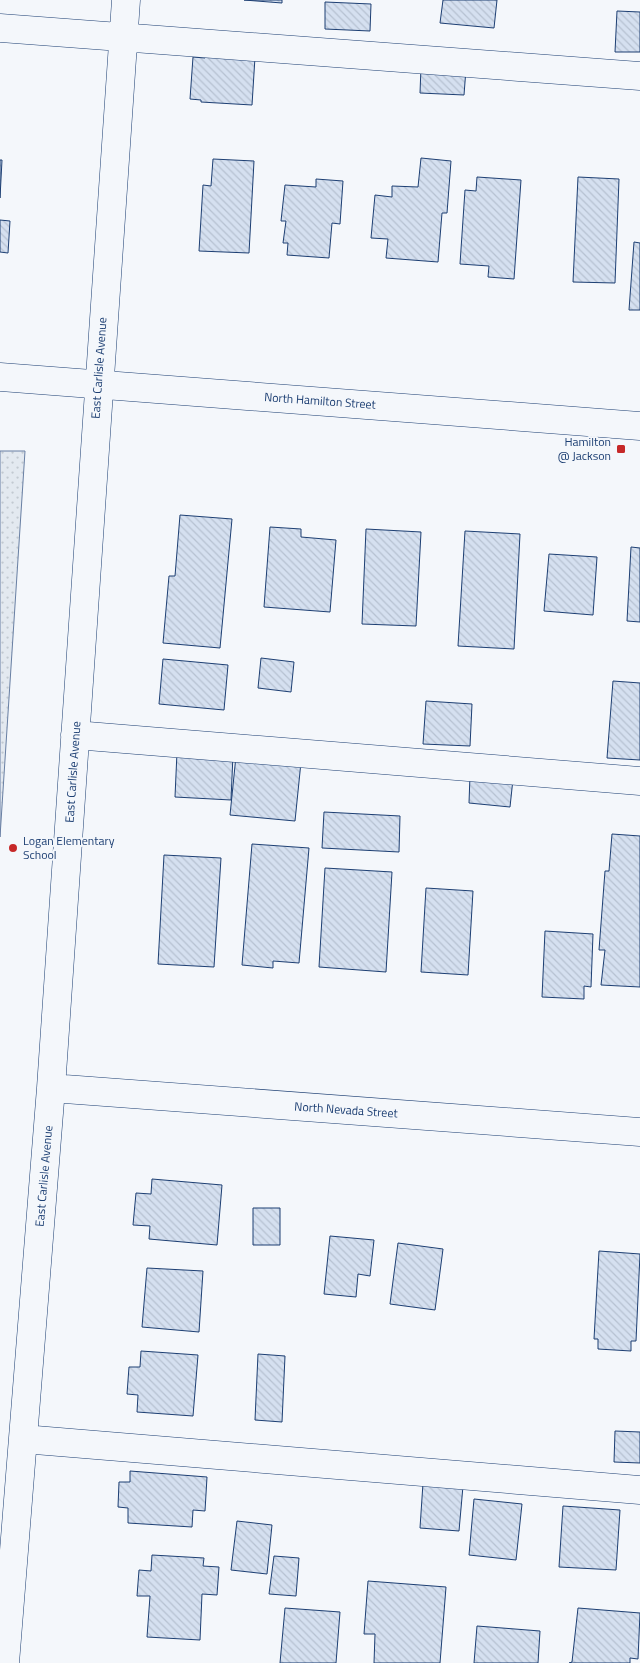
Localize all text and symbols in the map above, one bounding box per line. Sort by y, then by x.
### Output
street label: East Carlisle Avenue [85,317,112,419]
street label: North Hamilton Street [264,387,377,414]
place label: Hamilton @ Jackson [558,432,611,465]
marker: Hamilton @ Jackson [615,443,627,455]
street label: East Carlisle Avenue [59,721,86,823]
place label: Logan Elementary School [23,831,115,864]
marker: Logan Elementary School [7,842,19,854]
street label: North Nevada Street [294,1096,399,1123]
street label: East Carlisle Avenue [30,1124,57,1227]

